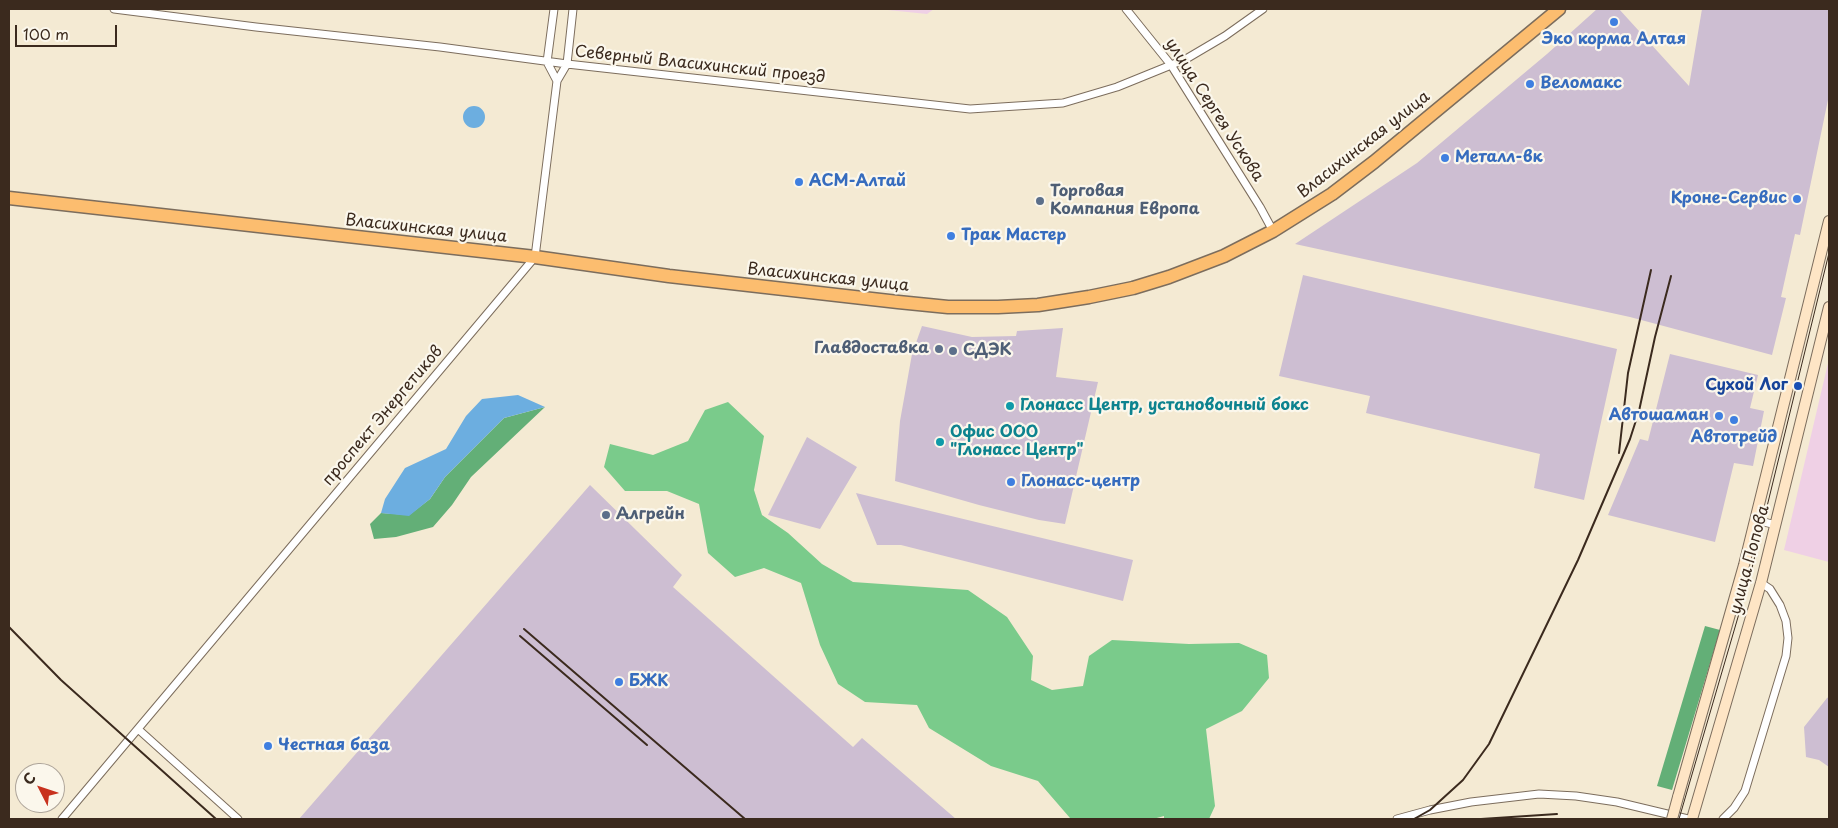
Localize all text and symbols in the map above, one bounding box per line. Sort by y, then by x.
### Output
scale bar [18,15,120,47]
marker: Эко корма Алтая [1608,16,1620,28]
text: 100 m [23,22,69,45]
place label: Эко корма Алтая [1542,30,1686,50]
street label: улица Сергея Ускова [1161,35,1267,185]
street label: Северный Власихинский проезд [574,42,826,88]
place label: Веломакс [1540,74,1622,94]
marker: Веломакс [1524,78,1536,90]
street label: Власихинская улица [1294,87,1434,203]
place label: Металл-вк [1455,148,1543,168]
marker: Металл-вк [1439,152,1451,164]
place label: АСМ-Алтай [809,172,906,192]
marker: АСМ-Алтай [793,176,805,188]
place label: Торговая Компания Европа [1050,182,1200,220]
place label: Кроне-Сервис [1671,189,1787,209]
marker: Кроне-Сервис [1791,193,1803,205]
marker: Торговая Компания Европа [1034,195,1046,207]
street label: Власихинская улица [344,211,508,247]
place label: Трак Мастер [961,226,1066,246]
marker: Трак Мастер [945,230,957,242]
street label: Власихинская улица [746,260,910,296]
place label: Главдоставка [814,339,929,359]
place label: СДЭК [963,341,1011,361]
street label: проспект Энергетиков [319,342,447,490]
marker: Главдоставка [933,343,945,355]
marker: СДЭК [947,345,959,357]
place label: Сухой Лог [1705,376,1788,396]
marker: Сухой Лог [1792,380,1804,392]
place label: Глонасс Центр, установочный бокс [1020,396,1309,416]
marker: Глонасс Центр, установочный бокс [1004,400,1016,412]
place label: Автошаман [1609,406,1709,426]
marker: Автошаман [1713,410,1725,422]
marker: Автотрейд [1728,414,1740,426]
place label: Офис ООО "Глонасс Центр" [950,423,1083,461]
place label: Автотрейд [1691,428,1777,448]
marker: Офис ООО "Глонасс Центр" [934,436,946,448]
place label: Глонасс-центр [1021,472,1140,492]
marker: Глонасс-центр [1005,476,1017,488]
street label: улица Попова [1726,503,1774,617]
place label: Алгрейн [616,505,685,525]
marker: Алгрейн [600,509,612,521]
place label: БЖК [629,672,668,692]
marker: БЖК [613,676,625,688]
place label: Честная база [278,736,390,756]
marker: Честная база [262,740,274,752]
north arrow [15,763,65,813]
text: С [18,768,40,789]

